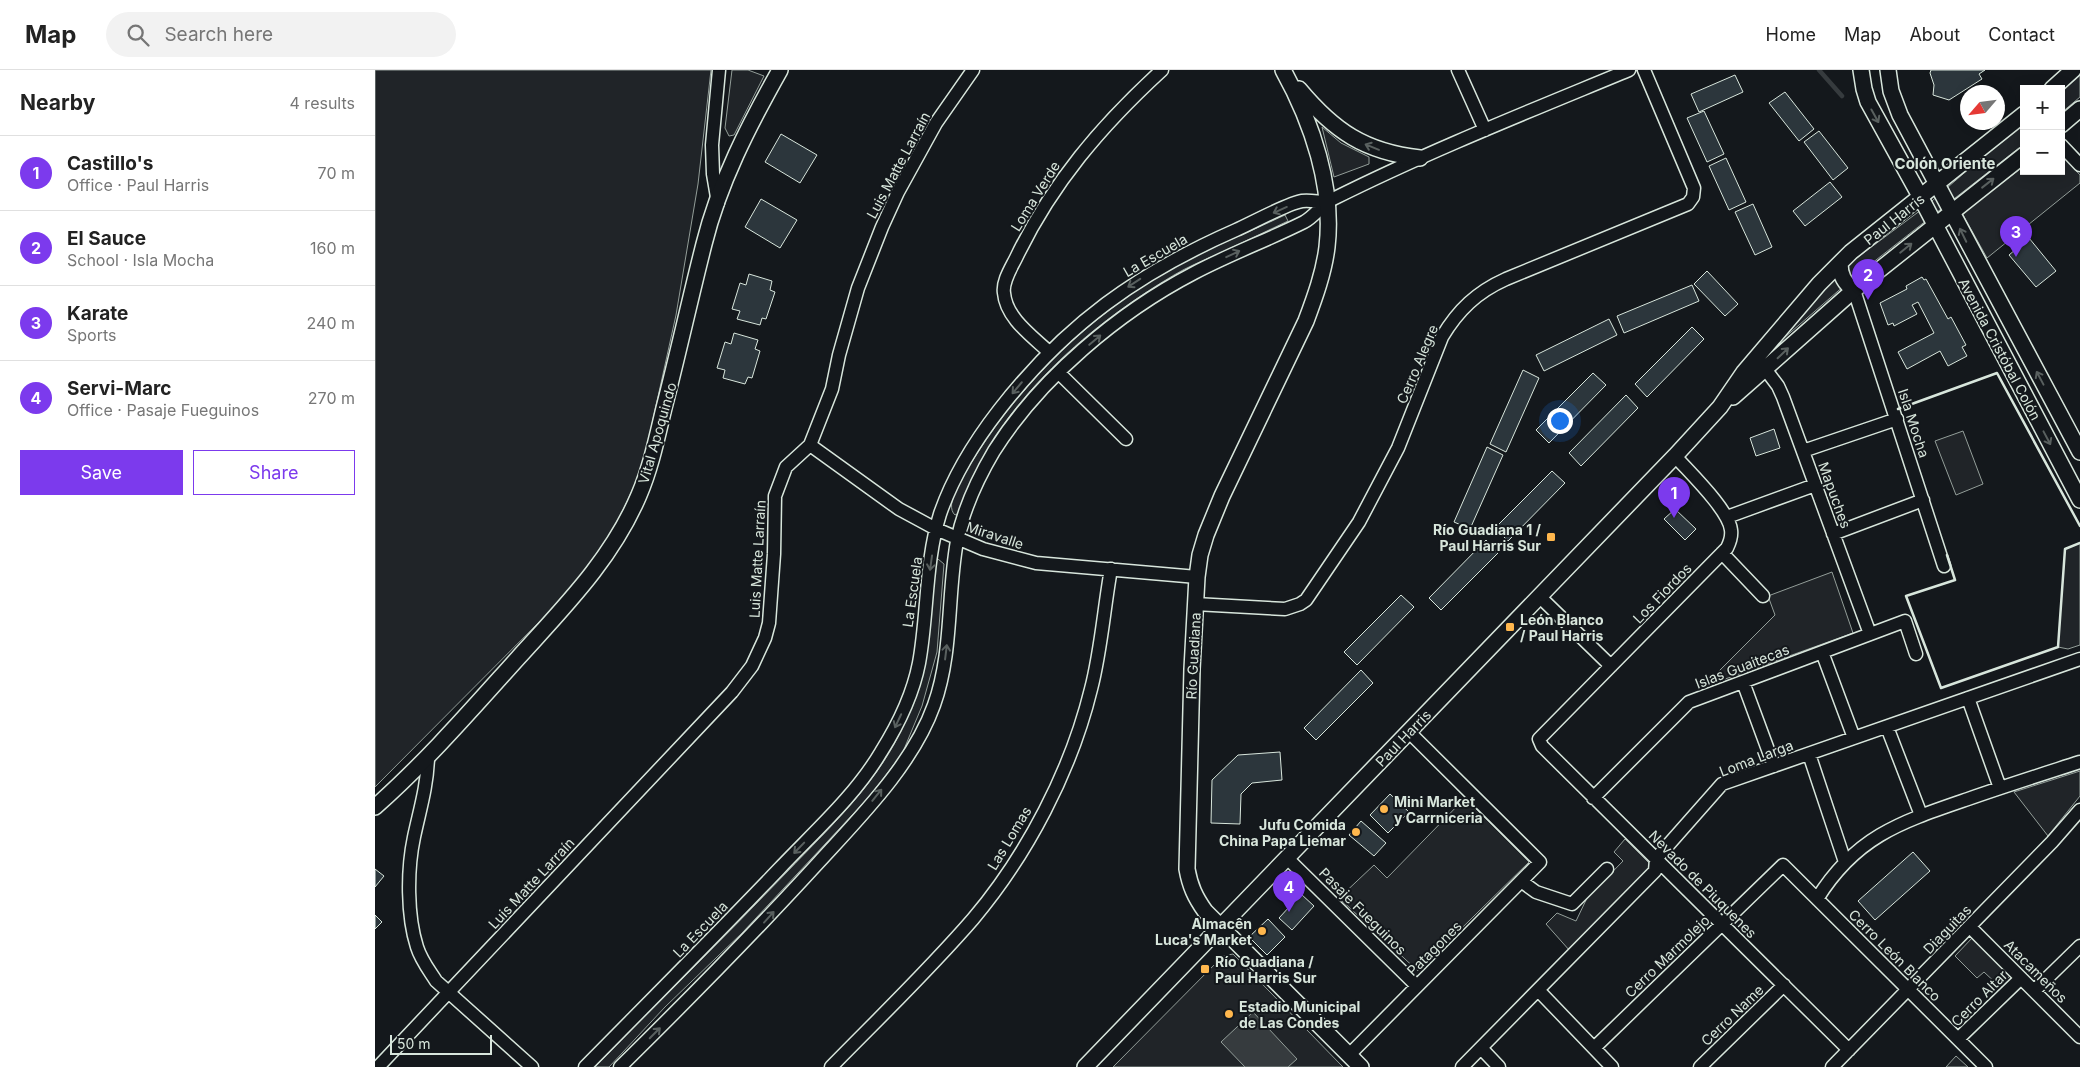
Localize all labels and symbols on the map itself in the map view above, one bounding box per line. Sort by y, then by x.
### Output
north arrow [1960,85,2005,130]
one-way arrow [1871,108,1881,123]
street label: Luis Matte Larraín [863,109,933,221]
one-way arrow [1365,142,1380,152]
district label: Colón Oriente [1895,154,1995,173]
street label: Loma Verde [1007,158,1063,234]
one-way arrow [1981,178,1994,189]
street label: Paul Harris [1860,190,1928,248]
one-way arrow [1273,206,1288,216]
pin: 3 [2000,216,2032,257]
one-way arrow [1958,228,1967,243]
street label: La Escuela [1120,230,1190,280]
one-way arrow [1899,242,1912,253]
one-way arrow [1225,249,1240,259]
pin: 2 [1852,259,1884,300]
street label: Avenida Cristóbal Colón [1955,275,2045,423]
one-way arrow [1128,278,1142,288]
street label: Cerro Alegre [1393,322,1441,406]
one-way arrow [1089,334,1102,346]
one-way arrow [1777,347,1789,359]
one-way arrow [2035,371,2044,386]
street label: Vital Apoquindo [634,380,680,486]
one-way arrow [1011,382,1022,395]
street label: Isla Mocha [1895,386,1933,460]
your location [1547,408,1573,434]
one-way arrow [2043,430,2052,445]
street label: Mapuches [1815,460,1855,530]
pin: 1 [1658,477,1690,518]
street label: Luis Matte Larraín [745,500,769,618]
street label: Miravalle [964,518,1026,552]
place label: Río Guadiana 1 / Paul Harris Sur [1433,521,1542,554]
marker: Río Guadiana 1 / Paul Harris Sur [1545,531,1557,543]
one-way arrow [926,555,936,571]
street label: La Escuela [899,556,925,628]
street label: Los Fiordos [1629,559,1695,627]
place label: León Blanco / Paul Harris [1520,611,1604,644]
street label: Río Guadiana [1182,612,1204,700]
marker: León Blanco / Paul Harris [1504,621,1516,633]
street label: Islas Guaitecas [1692,640,1792,692]
one-way arrow [941,644,951,660]
street label: Paul Harris [1372,706,1434,770]
one-way arrow [893,713,902,728]
street label: Loma Larga [1717,736,1795,780]
one-way arrow [871,789,882,802]
place label: Mini Market y Carrniceria [1394,793,1483,826]
street label: Las Lomas [983,803,1035,873]
marker: Mini Market y Carrniceria [1378,803,1390,815]
place label: Jufu Comida China Papa Liemar [1219,816,1346,849]
marker: Jufu Comida China Papa Liemar [1350,826,1362,838]
street label: Nevado de Piuquenes [1646,827,1760,941]
street label: Luis Matte Larraín [484,834,578,932]
one-way arrow [793,842,805,855]
street label: Pasaje Fueguinos [1316,864,1410,958]
pin: 4 [1273,871,1305,912]
street label: La Escuela [669,897,731,961]
street label: Diaguitas [1920,901,1974,957]
street label: Cerro León Blanco [1845,905,1945,1005]
one-way arrow [763,910,775,923]
street label: Cerro Marmolejo [1621,911,1713,1001]
place label: Almacên Luca's Market [1155,915,1252,948]
street label: Patagones [1403,917,1465,979]
marker: Almacên Luca's Market [1256,925,1268,937]
street label: Atacameños [2001,936,2071,1006]
place label: Río Guadiana / Paul Harris Sur [1215,953,1317,986]
marker: Río Guadiana / Paul Harris Sur [1199,963,1211,975]
street label: Cerro Altar [1947,966,2011,1030]
street label: Cerro Name [1697,981,1767,1049]
place label: Estadio Municipal de Las Condes [1239,998,1360,1031]
marker: Estadio Municipal de Las Condes [1223,1008,1235,1020]
one-way arrow [649,1026,661,1039]
scale bar [390,1032,493,1055]

